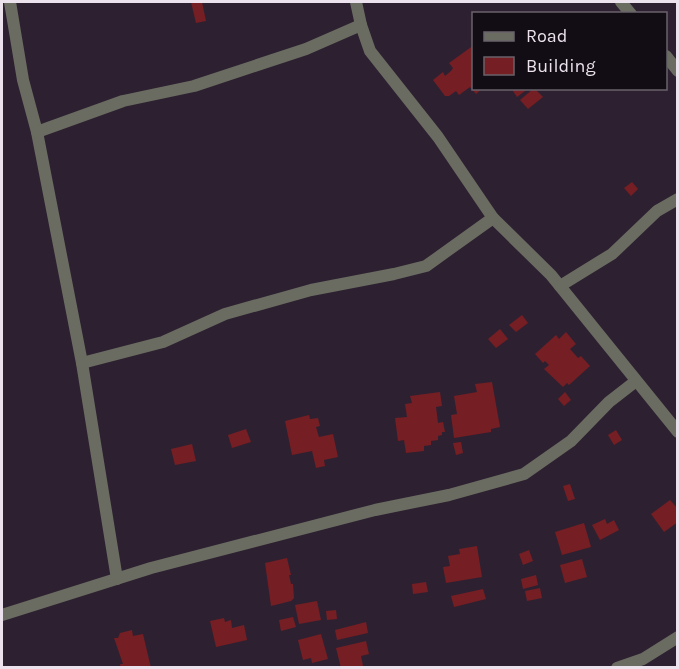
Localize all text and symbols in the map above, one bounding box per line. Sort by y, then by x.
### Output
legend [472,12,667,90]
text: Road [526,25,567,47]
text: Building [526,55,596,77]

